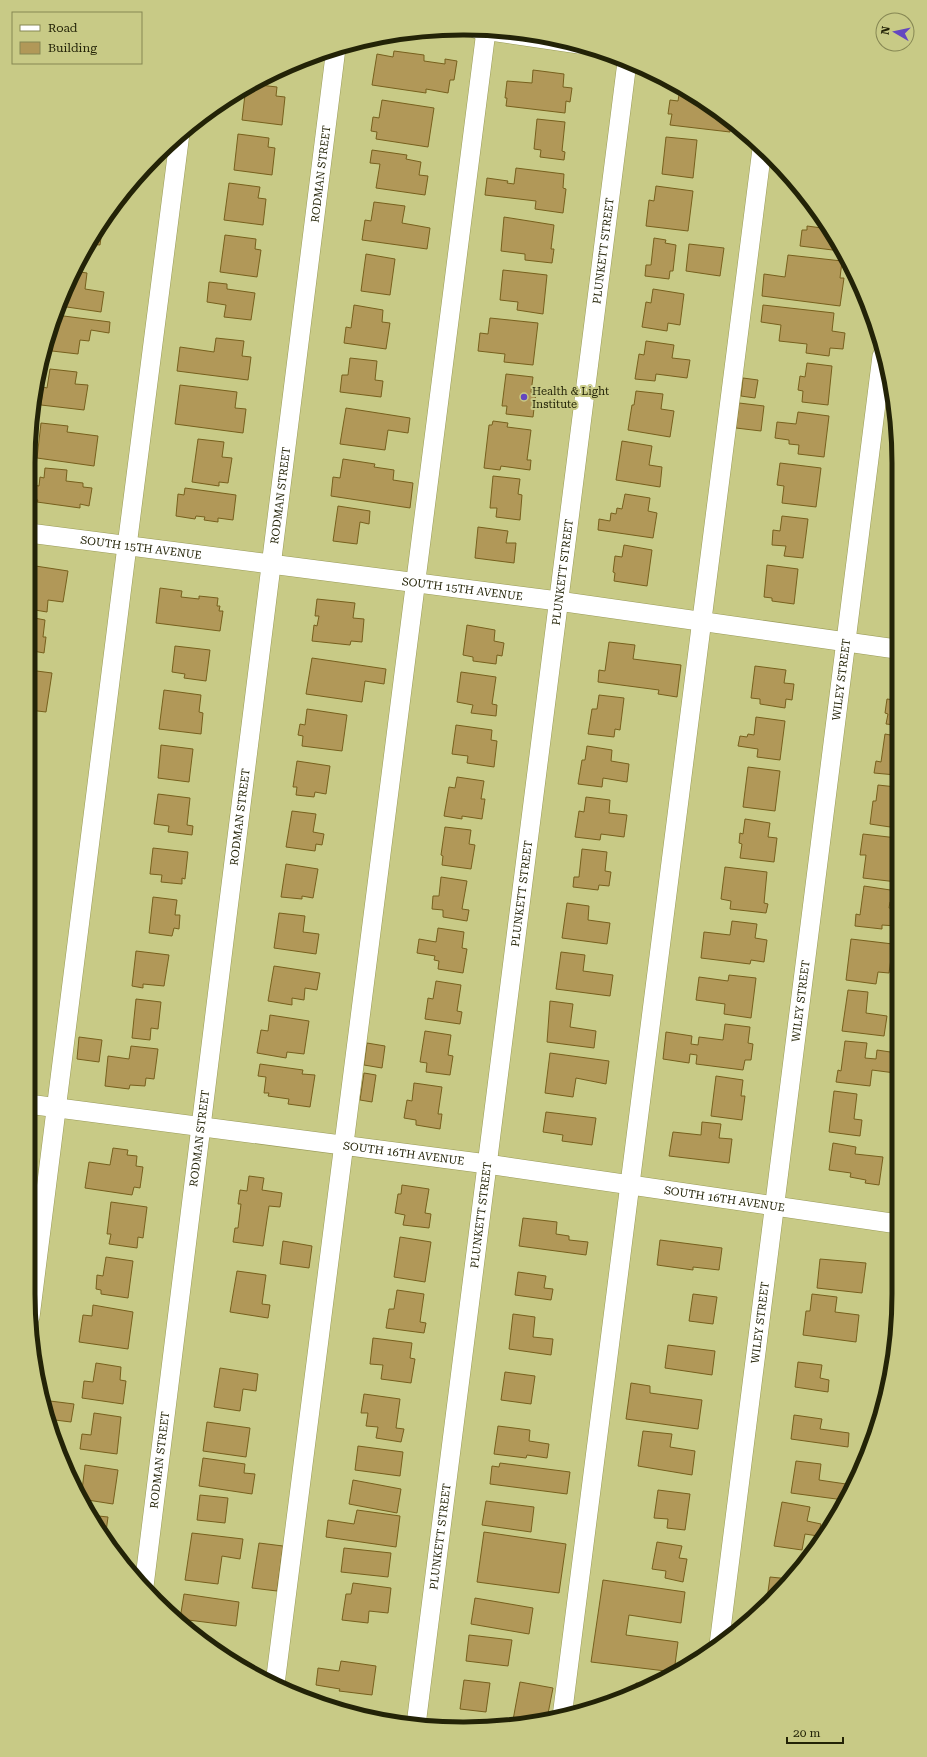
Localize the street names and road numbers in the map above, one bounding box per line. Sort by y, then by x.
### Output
street label: RODMAN STREET [308,125,333,223]
street label: PLUNKETT STREET [590,197,617,305]
street label: RODMAN STREET [268,446,293,545]
street label: PLUNKETT STREET [550,518,576,626]
street label: SOUTH 15TH AVENUE [80,534,202,562]
street label: SOUTH 15TH AVENUE [401,575,524,603]
street label: WILEY STREET [830,638,853,721]
street label: RODMAN STREET [228,768,253,866]
street label: PLUNKETT STREET [509,840,535,948]
street label: WILEY STREET [789,959,813,1043]
street label: RODMAN STREET [187,1089,212,1188]
street label: SOUTH 16TH AVENUE [342,1139,465,1168]
street label: PLUNKETT STREET [468,1161,494,1269]
street label: SOUTH 16TH AVENUE [663,1184,786,1214]
street label: WILEY STREET [749,1281,772,1364]
street label: RODMAN STREET [147,1411,172,1509]
street label: PLUNKETT STREET [427,1483,454,1590]

